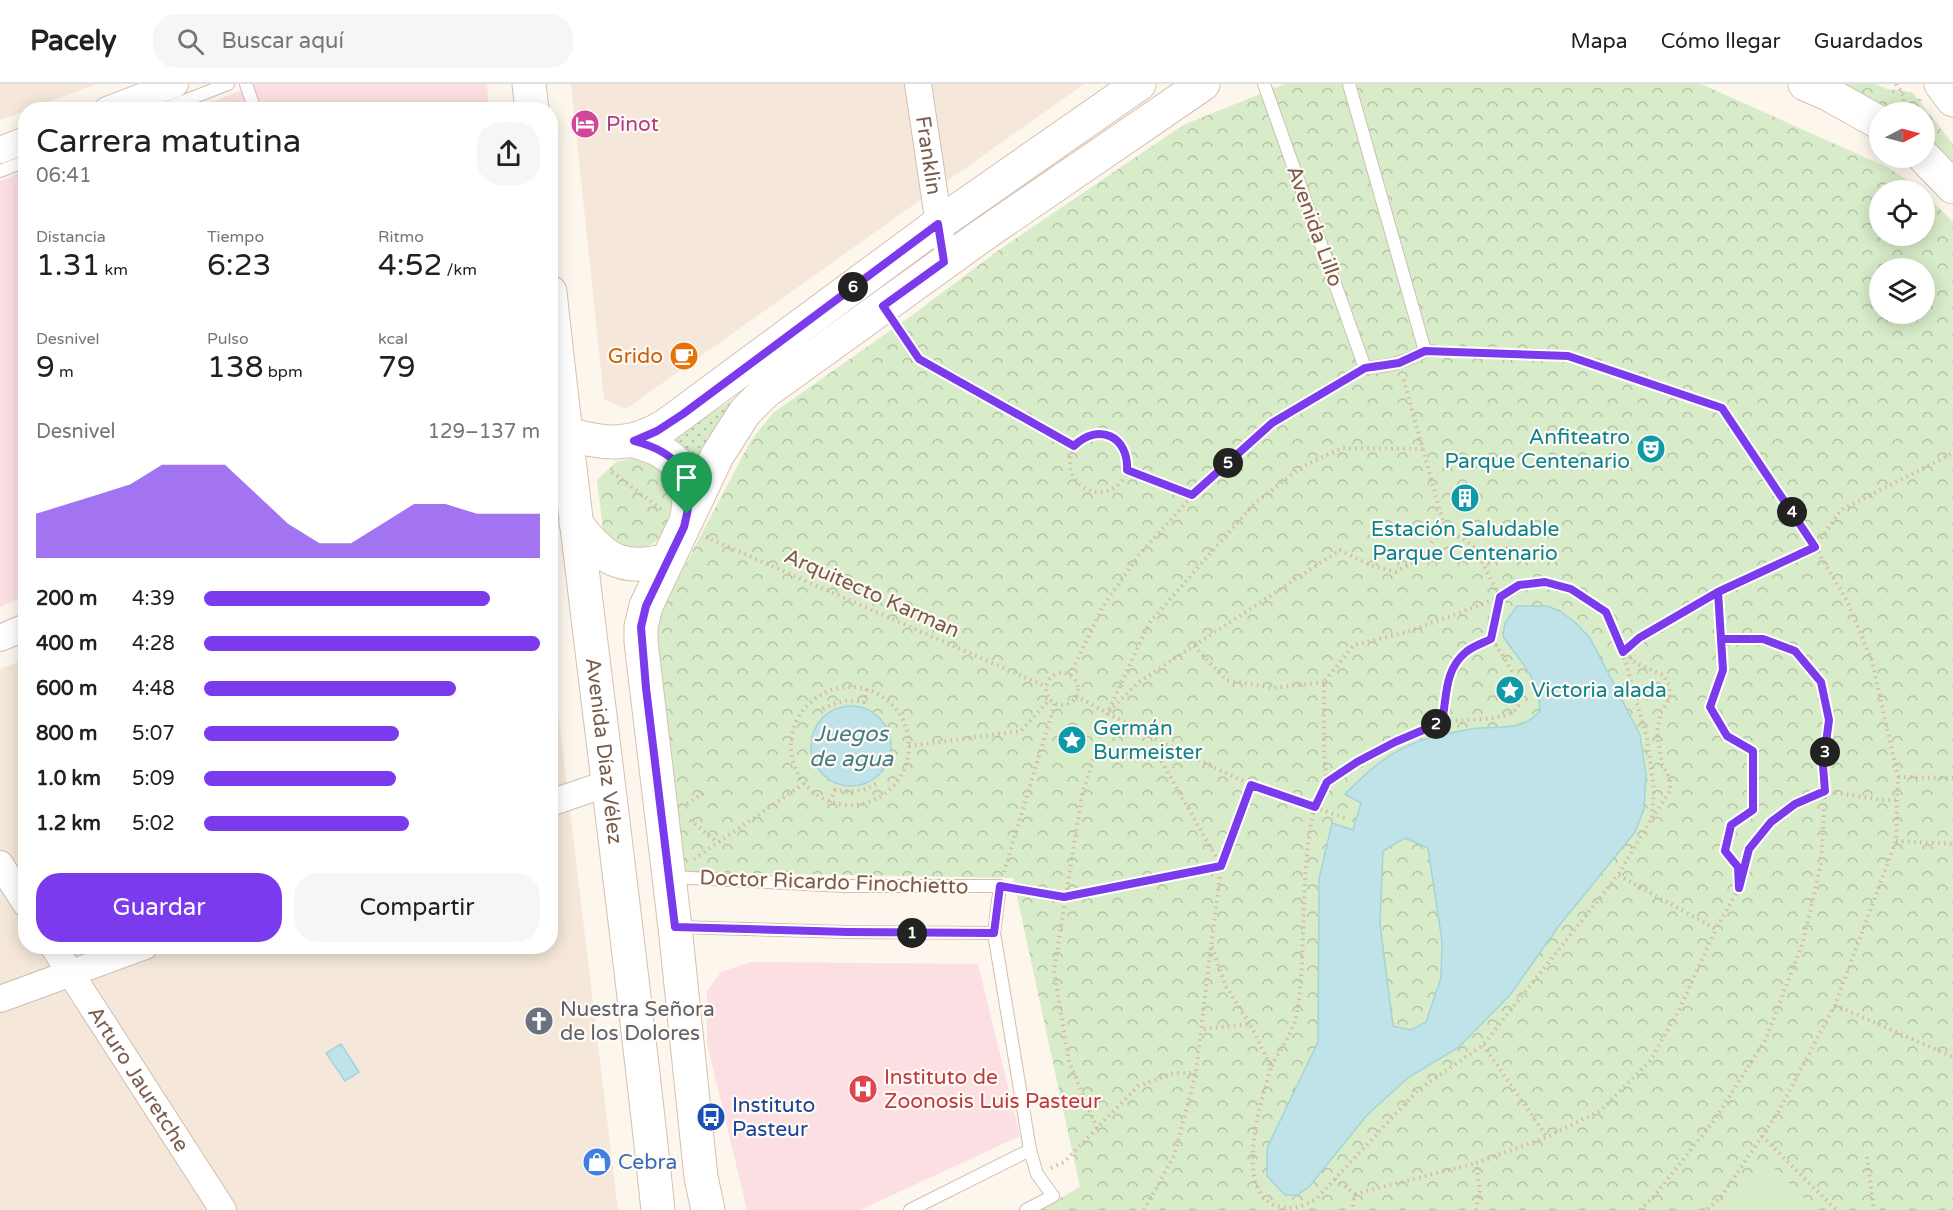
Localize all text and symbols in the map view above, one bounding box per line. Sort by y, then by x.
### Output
search box [153,14,573,68]
text: Pacely [30,24,117,58]
icon: search [174,25,207,58]
text: Buscar aquí [222,28,344,54]
text: Mapa [1570,29,1628,54]
text: Cómo llegar [1661,29,1781,54]
text: Guardados [1814,29,1923,54]
north arrow [1869,102,1935,168]
map controls [1869,102,1935,324]
hotel icon: Pinot [569,108,601,140]
place label: Pinot [606,112,659,137]
street label: Franklin [910,114,946,196]
text: Carrera matutina [36,122,301,161]
button: share [477,122,540,185]
street label: Avenida Lillo [1281,162,1348,290]
text: 06:41 [36,164,91,188]
button: locate [1869,180,1935,246]
text: Distancia [36,227,106,247]
text: Tiempo [207,227,264,247]
text: Ritmo [378,227,424,247]
text: 1.31 [36,247,100,284]
text: 6:23 [207,247,271,284]
text: 4:52 [378,247,442,284]
button: layers [1869,258,1935,324]
text: km [100,260,128,280]
text: /km [442,260,477,280]
pin: 6 [838,272,868,302]
text: 6 [848,277,858,297]
text: Desnivel [36,329,100,349]
text: Pulso [207,329,249,349]
text: kcal [378,329,408,349]
cafe icon: Grido [668,340,700,372]
place label: Grido [608,344,663,369]
text: 9 [36,349,55,386]
text: 138 [207,349,264,386]
text: 79 [378,349,416,386]
text: m [55,362,74,382]
text: bpm [264,362,303,382]
text: Desnivel [36,420,115,444]
text: 129–137 m [427,420,540,444]
place label: Anfiteatro Parque Centenario [1444,425,1630,474]
theatre icon: Anfiteatro Parque Centenario [1635,433,1667,465]
pin: 5 [1213,448,1243,478]
pin [661,452,712,514]
text: 5 [1223,453,1233,473]
icon: arrive [670,461,703,494]
building icon: Estación Saludable Parque Centenario [1449,482,1481,514]
pin: 4 [1777,497,1807,527]
text: 4 [1787,502,1797,522]
place label: Estación Saludable Parque Centenario [1371,517,1559,566]
street label: Arquitecto Karman [780,544,963,643]
text: 200 m [36,587,97,611]
text: 4:39 [132,587,175,611]
text: 400 m [36,632,97,656]
text: 4:28 [132,632,175,656]
street label: Avenida Díaz Vélez [580,656,628,846]
place icon: Victoria alada [1494,674,1526,706]
text: 600 m [36,677,97,701]
text: 4:48 [132,677,175,701]
place label: Victoria alada [1531,678,1667,703]
pin: 2 [1421,709,1451,739]
text: 2 [1431,714,1441,734]
place label: Germán Burmeister [1093,716,1202,765]
water label: Juegos de agua [809,721,894,772]
text: 800 m [36,722,97,746]
text: 5:07 [132,722,175,746]
place icon: Germán Burmeister [1056,724,1088,756]
pin: 3 [1810,737,1840,767]
text: 3 [1820,742,1830,762]
text: 1.0 km [36,767,101,791]
text: 5:09 [132,767,175,791]
text: 1.2 km [36,812,101,836]
text: 5:02 [132,812,175,836]
street label: Doctor Ricardo Finochietto [699,865,969,900]
button: Guardar [36,873,282,942]
button: Compartir [294,873,540,942]
pin: 1 [897,918,927,948]
text: 1 [907,923,917,943]
place label: Nuestra Señora de los Dolores [560,997,715,1046]
street label: Arturo Jauretche [82,1002,194,1157]
church icon: Nuestra Señora de los Dolores [523,1005,555,1037]
place label: Instituto de Zoonosis Luis Pasteur [884,1065,1101,1114]
hospital icon: Instituto de Zoonosis Luis Pasteur [847,1073,879,1105]
place label: Instituto Pasteur [732,1093,815,1142]
bus stop icon: Instituto Pasteur [695,1101,727,1133]
shop icon: Cebra [581,1146,613,1178]
place label: Cebra [618,1150,677,1175]

